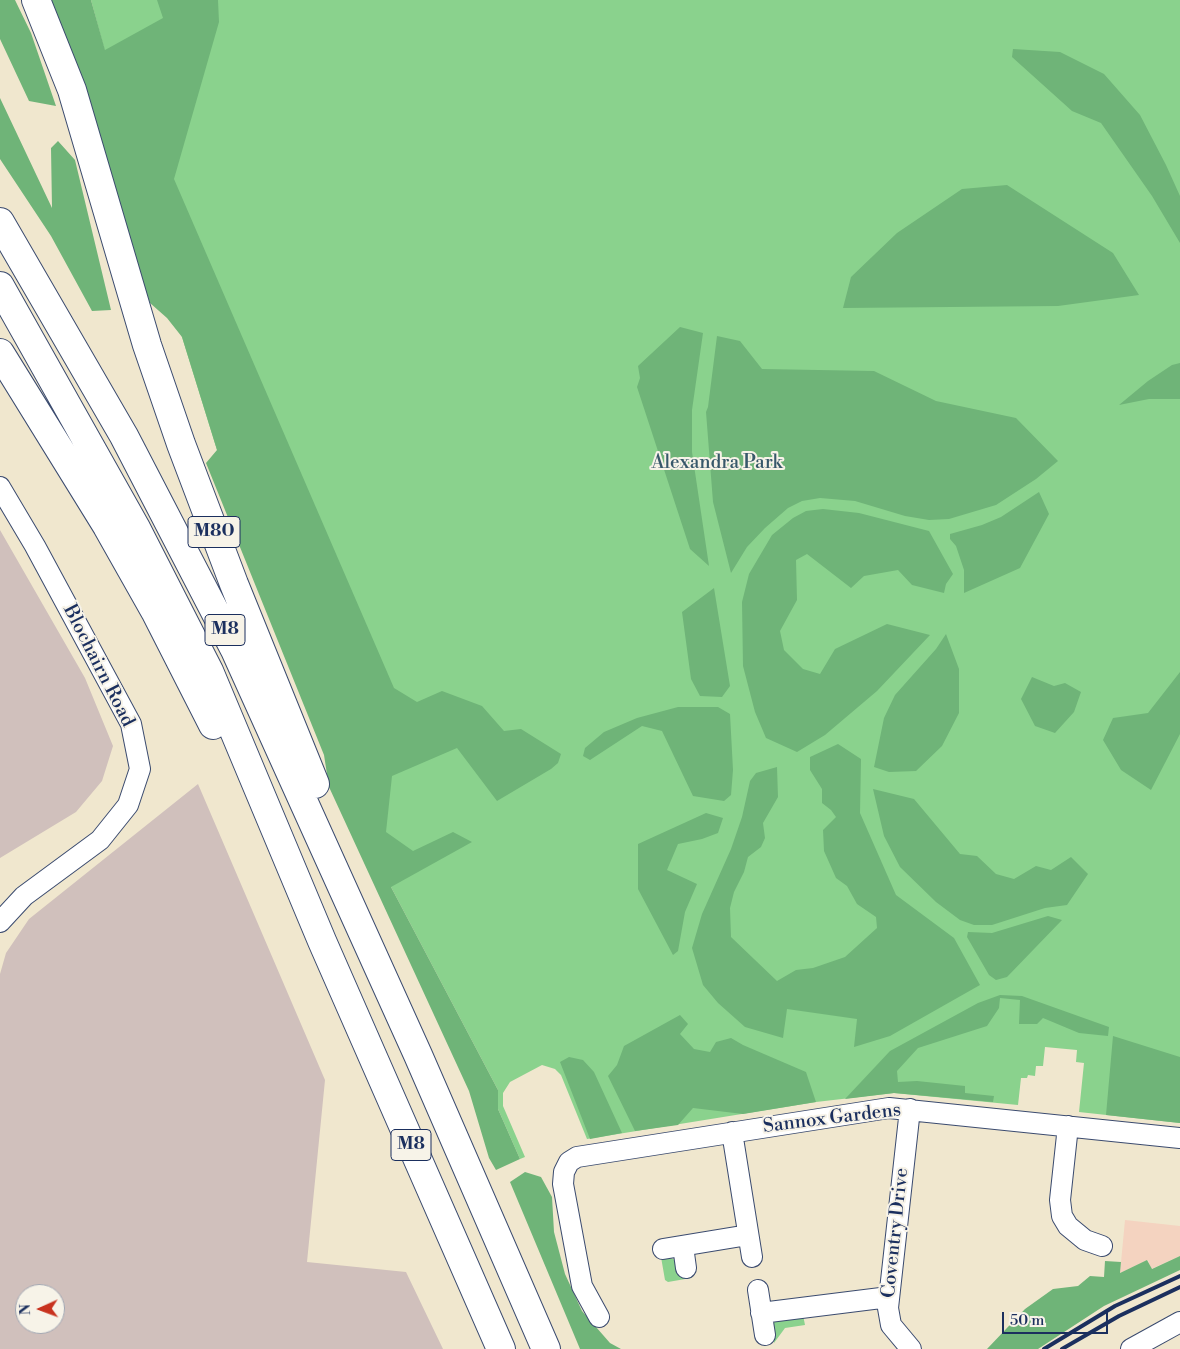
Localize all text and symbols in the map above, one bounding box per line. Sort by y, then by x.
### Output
park label: Alexandra Park [651,452,783,474]
road number: M80 [188,516,240,548]
street label: Blochairn Road [57,601,139,731]
road number: M8 [205,614,245,646]
street label: Sannox Gardens [762,1099,902,1139]
road number: M8 [391,1130,431,1160]
street label: Coventry Drive [878,1167,914,1299]
north arrow [15,1284,65,1334]
scale bar [1005,1302,1111,1334]
text: N [17,1304,35,1315]
text: 50 m [1010,1311,1044,1330]

